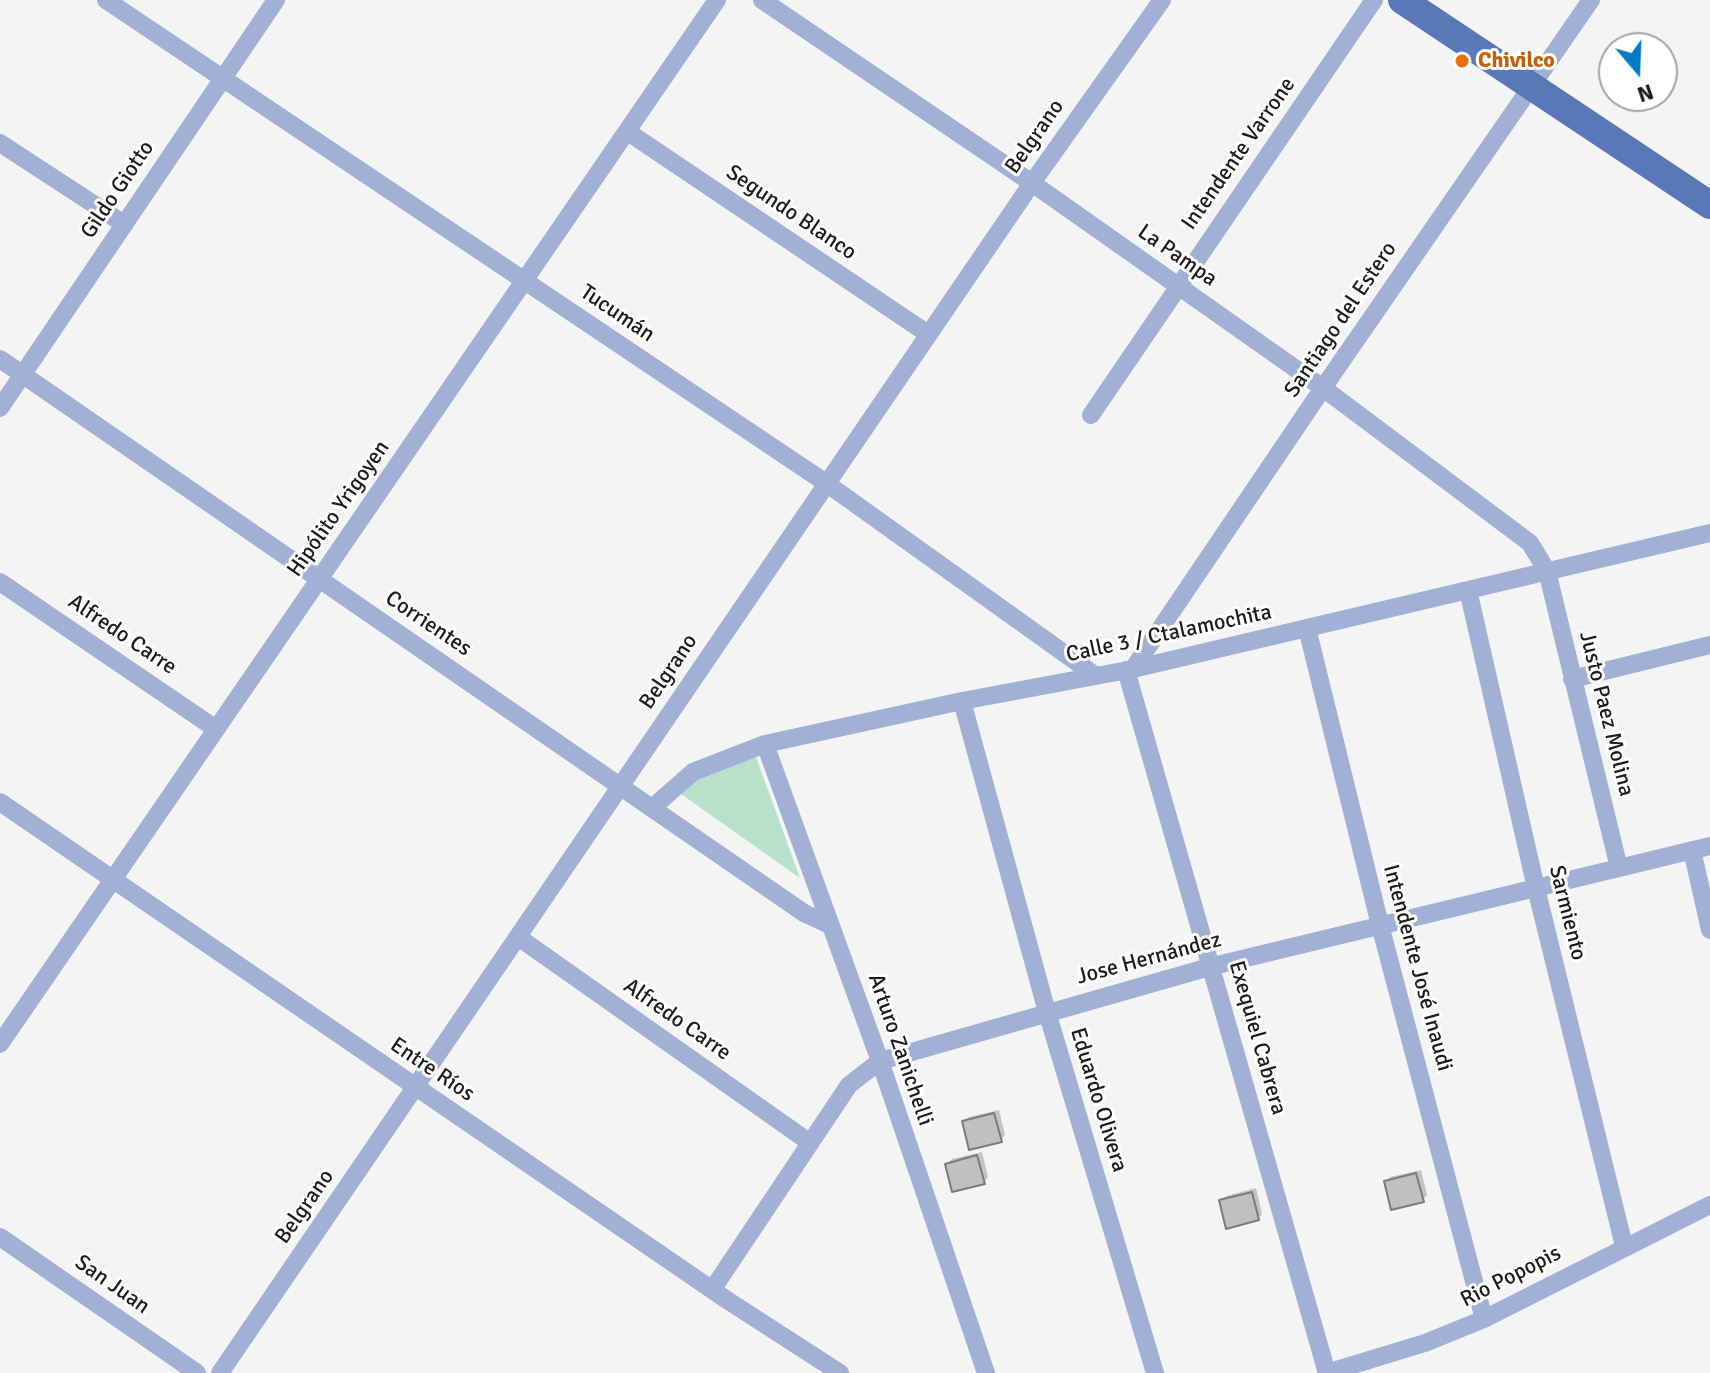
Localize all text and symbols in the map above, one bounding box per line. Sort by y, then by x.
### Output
north arrow [1598,32,1678,112]
place label: Chivilco [1478,48,1555,74]
marker: Chivilco [1453,52,1471,70]
street label: Intendente Varrone [1177,73,1301,235]
text: N [1634,78,1657,109]
street label: Belgrano [1000,95,1070,179]
street label: Gildo Giotto [76,136,160,244]
street label: Segundo Blanco [721,160,861,266]
street label: La Pampa [1132,219,1222,293]
street label: Santiago del Estero [1279,237,1403,403]
street label: Tucumán [575,280,659,348]
street label: Hipólito Yrigoyen [282,436,396,582]
street label: Corrientes [380,586,476,662]
street label: Alfredo Carre [63,589,181,681]
street label: Calle 3 / Ctalamochita [1064,599,1274,669]
street label: Belgrano [634,629,704,715]
street label: Justo Paez Molina [1573,629,1639,799]
street label: Intendente José Inaudi [1377,862,1457,1074]
street label: Sarmiento [1542,863,1592,963]
street label: Jose Hernández [1074,927,1224,991]
street label: Exequiel Cabrera [1222,958,1292,1118]
street label: Arturo Zanichelli [862,971,938,1129]
street label: Alfredo Carre [618,973,736,1067]
street label: Eduardo Olivera [1064,1025,1132,1175]
street label: Entre Ríos [385,1032,479,1108]
street label: Belgrano [270,1165,340,1249]
street label: Rio Popopis [1456,1240,1566,1314]
street label: San Juan [70,1250,154,1320]

